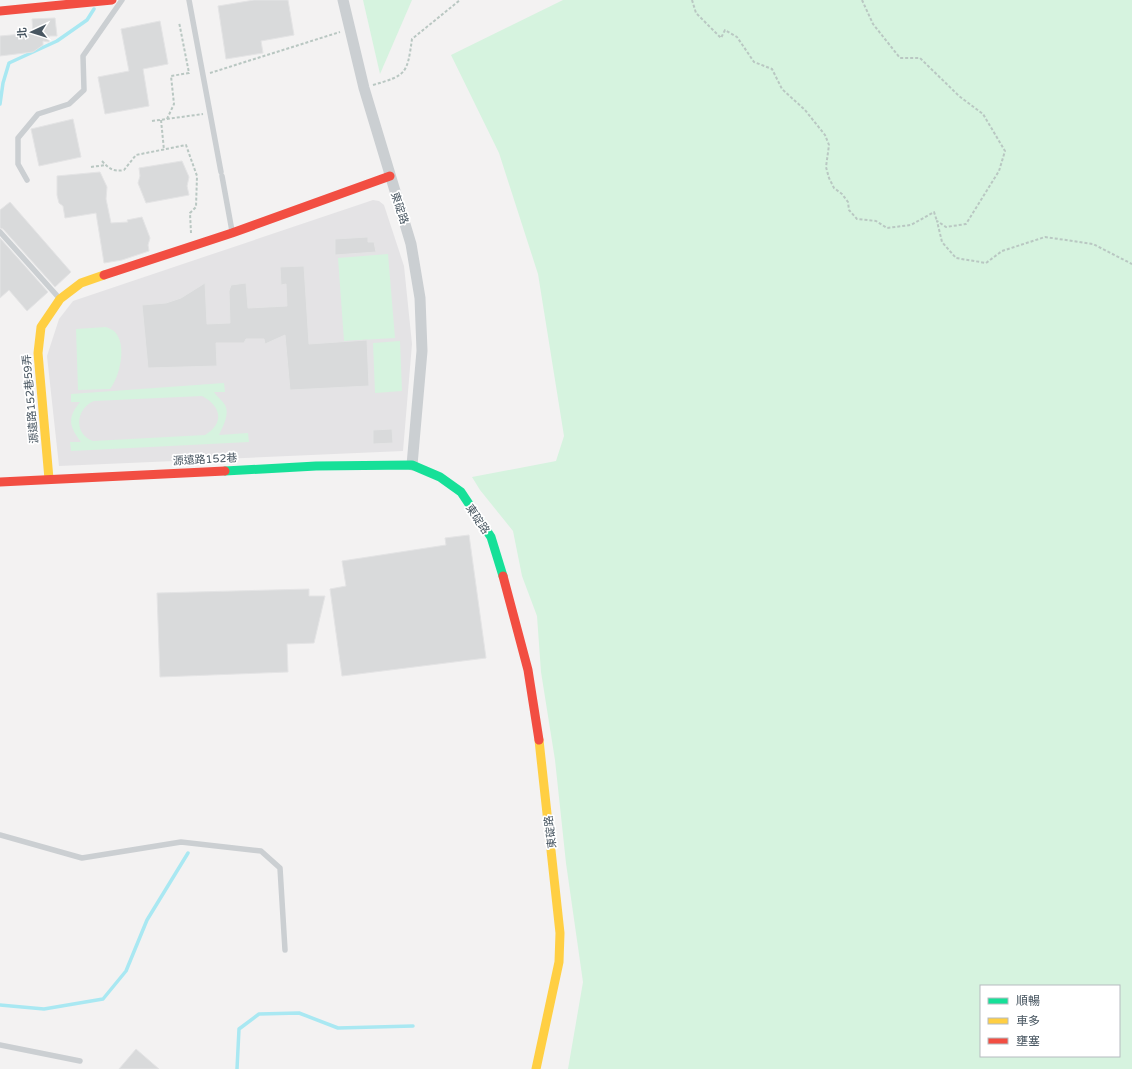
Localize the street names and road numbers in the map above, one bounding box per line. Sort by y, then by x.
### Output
street label: 東碇路 [388,190,411,226]
street label: 源遠路152巷59弄 [20,354,41,444]
street label: 源遠路152巷 [172,451,238,468]
street label: 東碇路 [463,502,492,537]
street label: 東碇路 [542,815,559,849]

